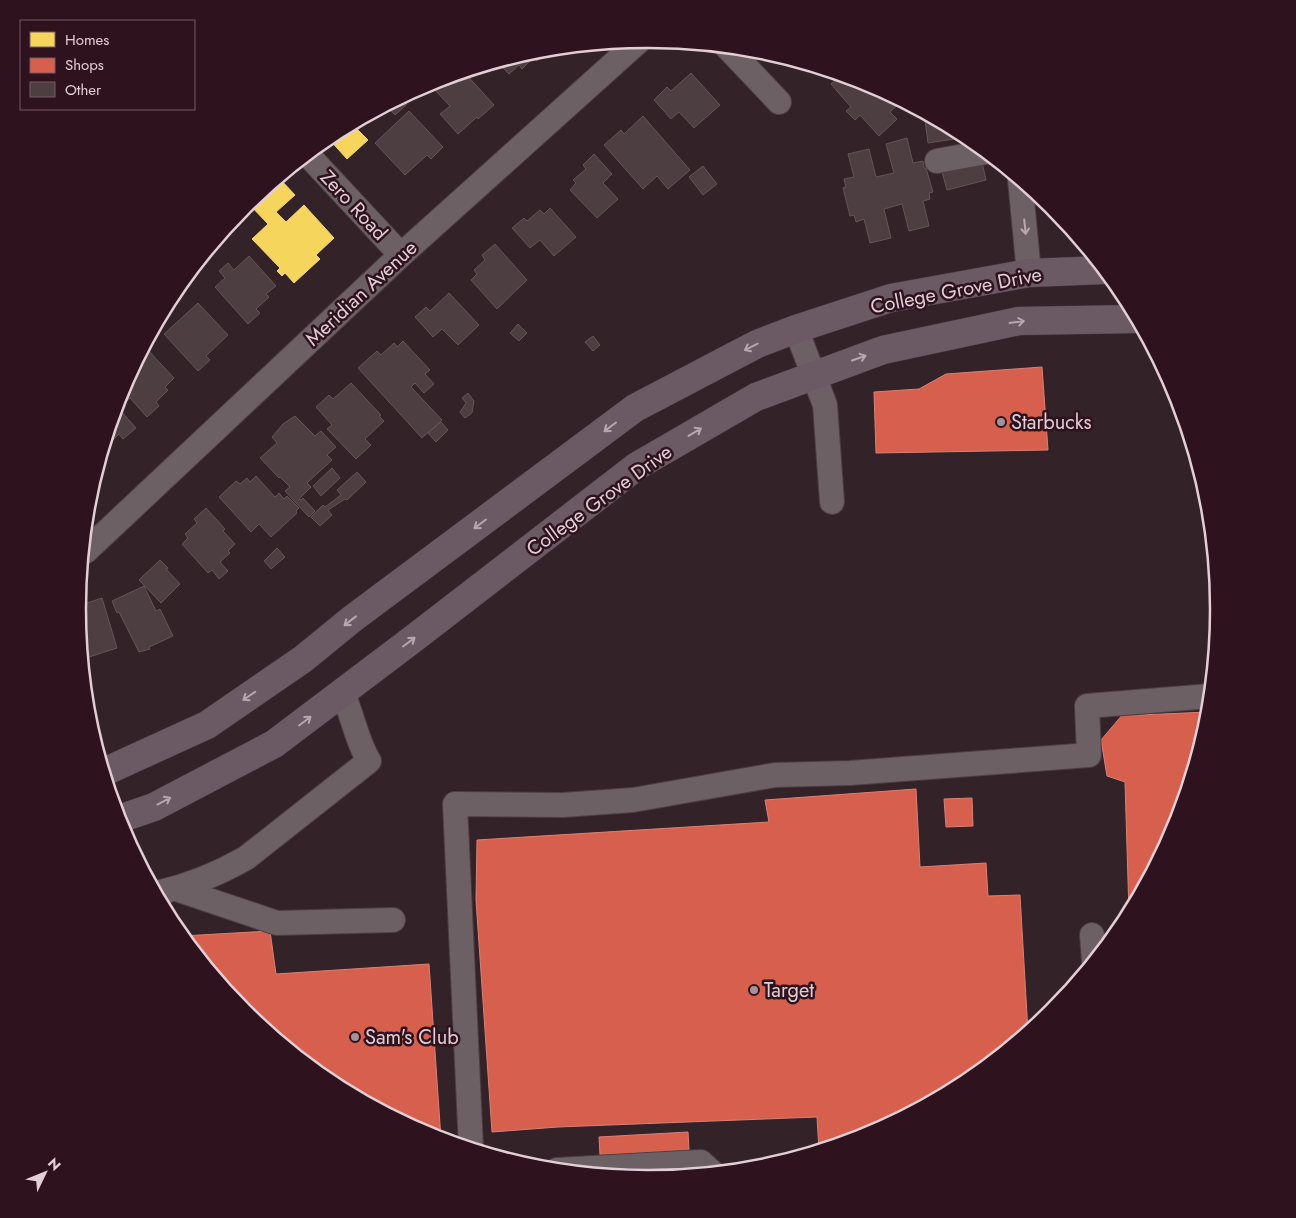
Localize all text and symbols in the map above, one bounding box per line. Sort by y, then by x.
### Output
legend [20,20,195,110]
text: Homes [65,29,109,51]
text: Shops [65,54,104,76]
text: Other [65,79,102,101]
street label: Zero Road [313,164,394,247]
one-way arrow [1020,218,1029,234]
street label: Meridian Avenue [299,234,424,353]
street label: College Grove Drive [868,260,1044,321]
one-way arrow [1008,317,1024,327]
one-way arrow [744,343,759,353]
one-way arrow [850,353,866,362]
place label: Starbucks [1011,408,1092,437]
marker: Starbucks [995,416,1007,428]
one-way arrow [604,421,617,432]
one-way arrow [688,427,702,437]
street label: College Grove Drive [520,438,678,563]
one-way arrow [473,519,487,529]
one-way arrow [343,616,356,627]
one-way arrow [402,637,416,647]
one-way arrow [242,691,256,701]
one-way arrow [298,715,311,726]
one-way arrow [156,796,171,805]
place label: Target [764,976,814,1005]
marker: Target [748,984,760,996]
place label: Sam's Club [365,1023,459,1052]
marker: Sam's Club [349,1031,361,1043]
north arrow [20,1148,70,1198]
text: N [43,1153,66,1175]

